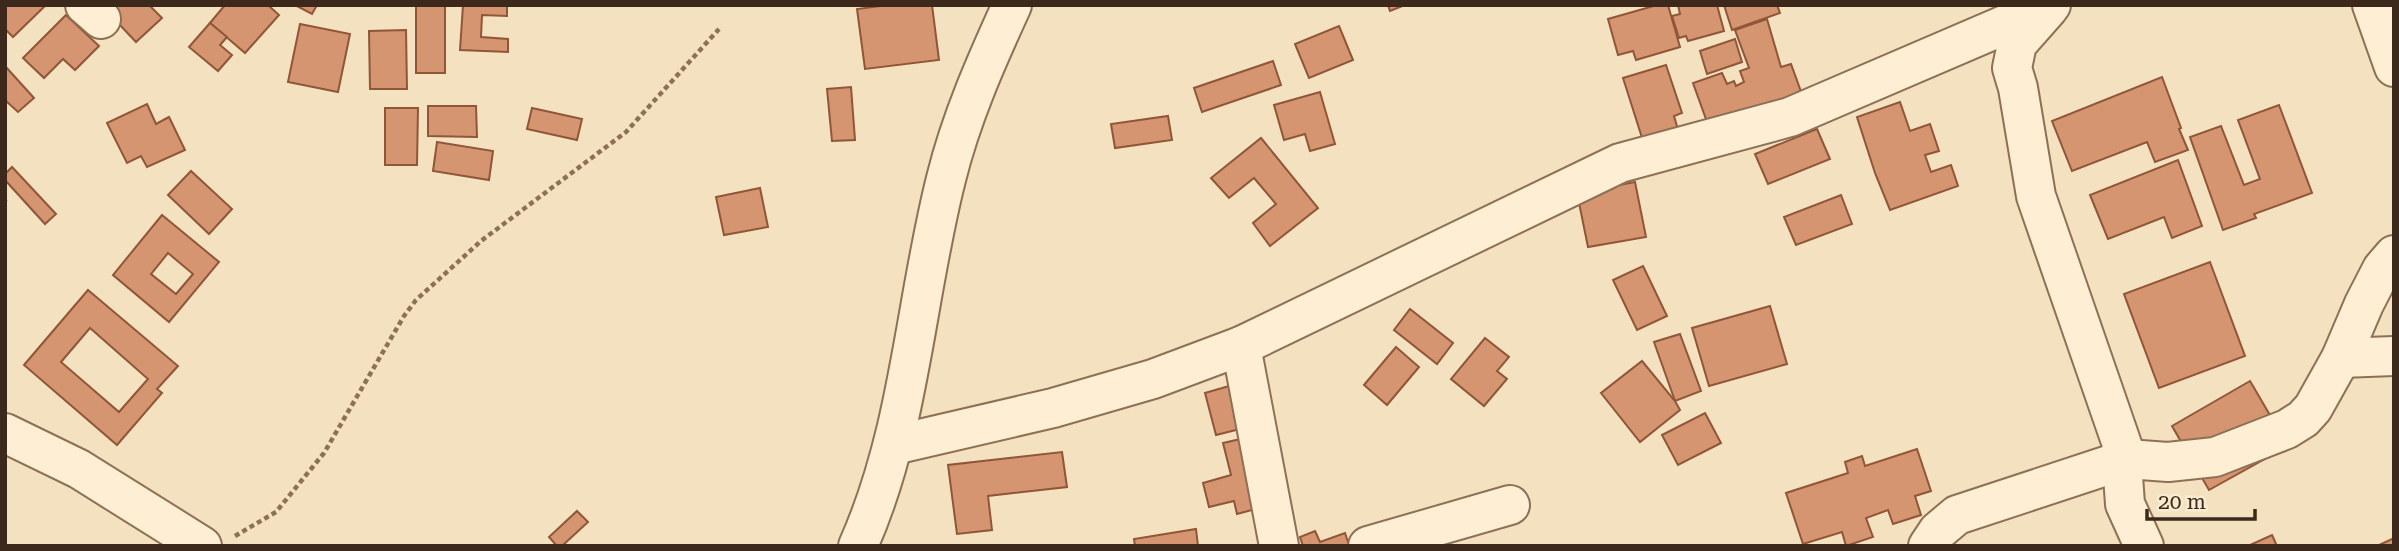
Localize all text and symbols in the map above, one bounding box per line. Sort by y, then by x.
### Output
scale bar [2147,477,2256,522]
text: 20 m [2158,490,2206,514]

